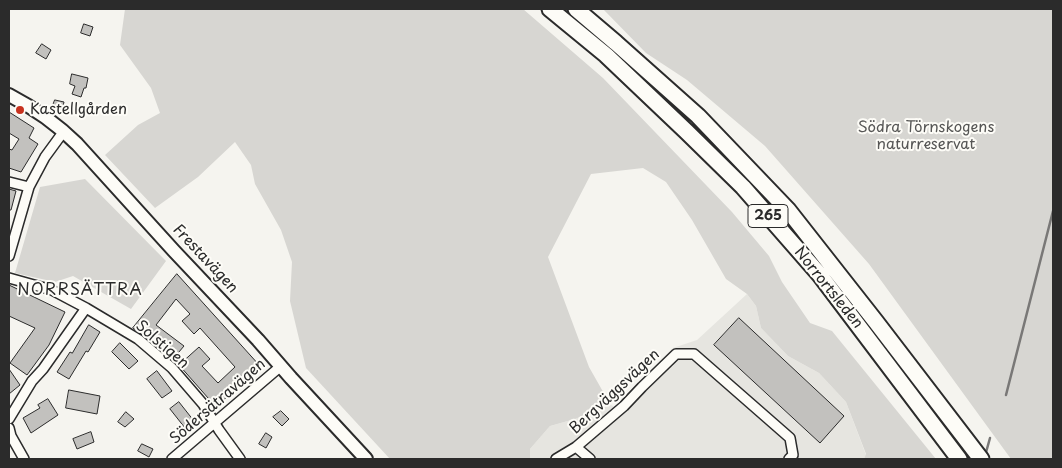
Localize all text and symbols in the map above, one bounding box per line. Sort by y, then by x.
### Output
place label: Kastellgården [30,101,127,119]
marker: Kastellgården [14,104,26,116]
park label: Södra Törnskogens naturreservat [858,119,994,154]
road number: 265 [748,205,788,228]
street label: Frestavägen [169,221,241,297]
street label: Norrortsleden [790,244,866,332]
district label: NORRSÄTTRA [18,281,142,301]
street label: Solstigen [132,317,192,373]
street label: Bergväggsvägen [566,346,664,438]
street label: Södersätravägen [166,356,270,448]

